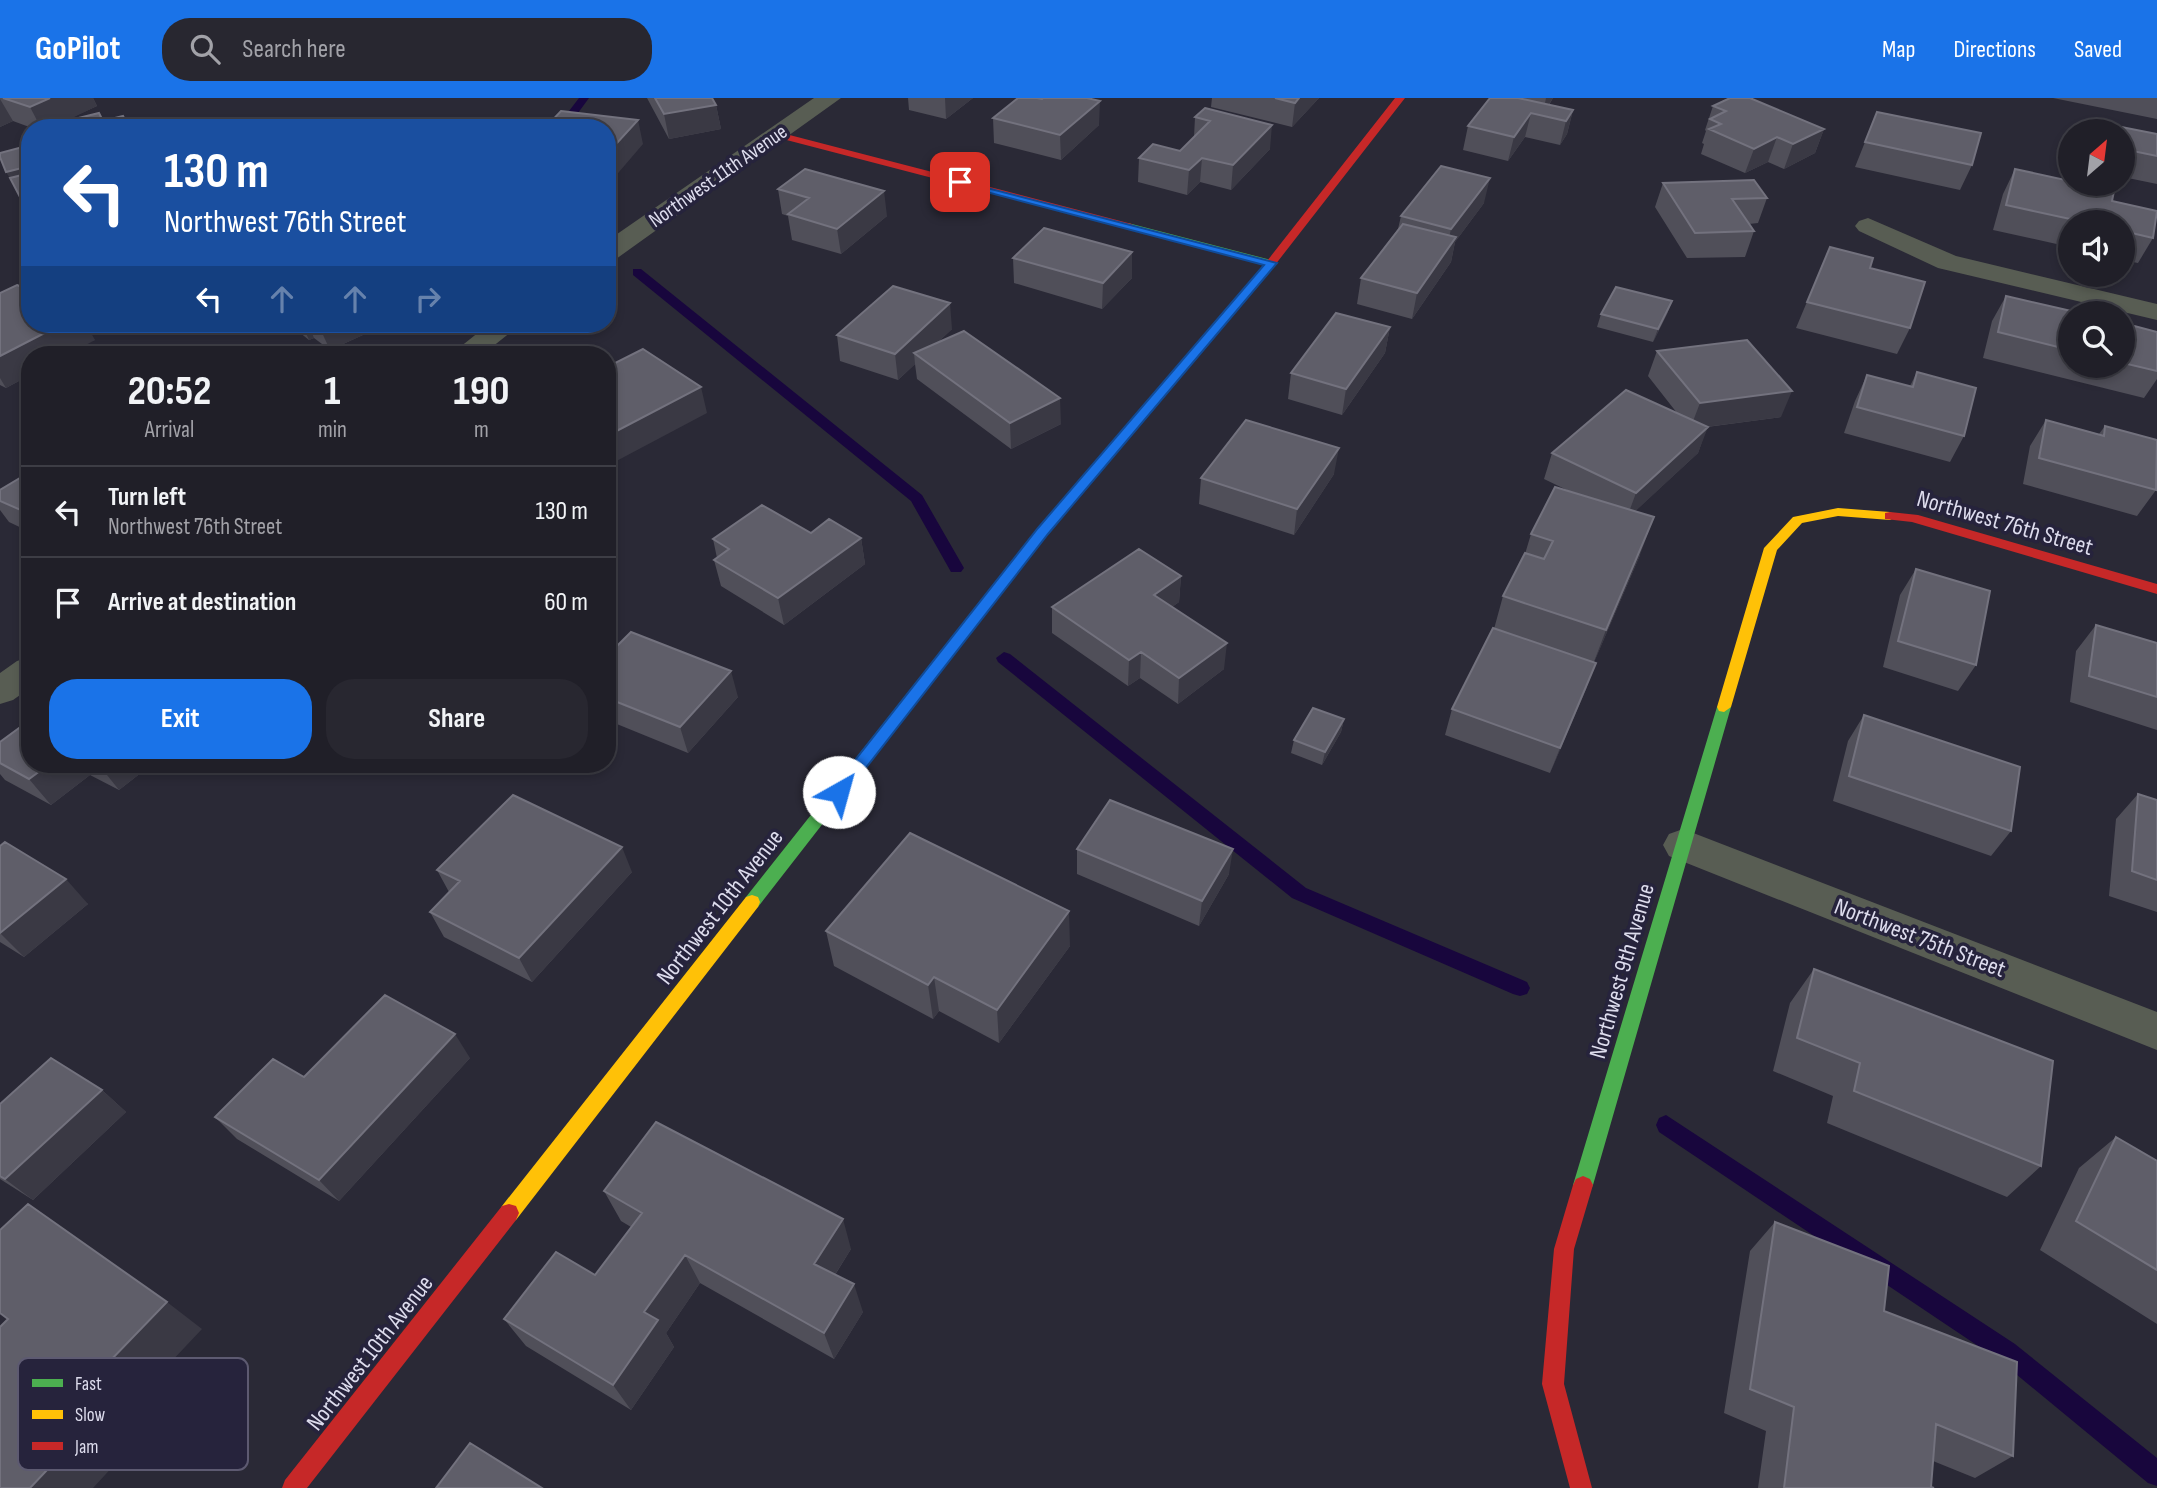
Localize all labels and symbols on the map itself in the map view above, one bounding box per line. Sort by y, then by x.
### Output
street label: Northwest 11th Avenue [644,119,792,233]
north arrow [2058,119,2135,196]
pin [930,152,990,212]
street label: Northwest 76th Street [1914,484,2096,562]
position arrow [802,755,876,829]
street label: Northwest 10th Avenue [650,824,790,990]
street label: Northwest 9th Avenue [1583,880,1661,1062]
street label: Northwest 75th Street [1830,892,2010,984]
street label: Northwest 10th Avenue [300,1270,440,1436]
legend [18,1358,248,1470]
text: Fast [75,1373,102,1396]
text: Slow [75,1404,105,1427]
text: Jam [74,1436,98,1459]

